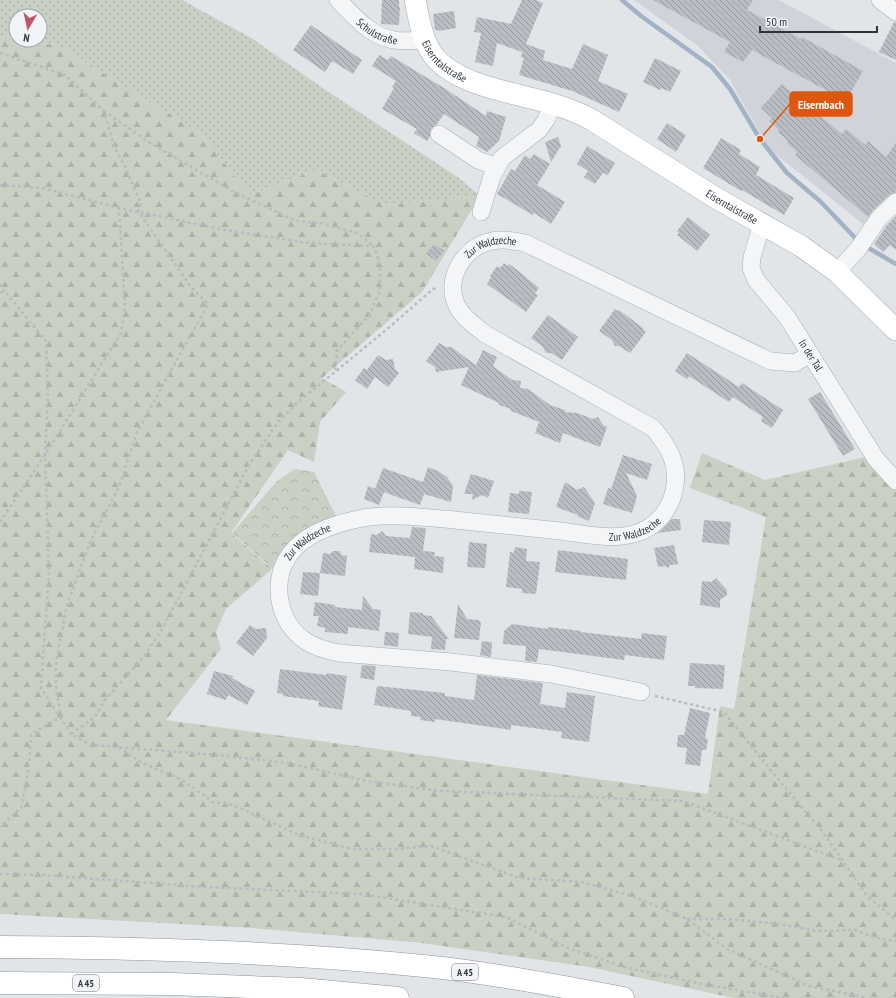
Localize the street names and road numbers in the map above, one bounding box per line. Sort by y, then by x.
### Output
street label: Schulstraße [353,15,399,48]
street label: Eiserntalstraße [419,38,469,86]
street label: Eiserntalstraße [703,187,761,227]
street label: Zur Waldzeche [461,233,518,261]
street label: In der Tal [796,337,826,374]
street label: Zur Waldzeche [609,514,664,544]
street label: Zur Waldzeche [281,520,333,563]
road number: A 45 [452,964,478,980]
road number: A 45 [73,975,99,991]

